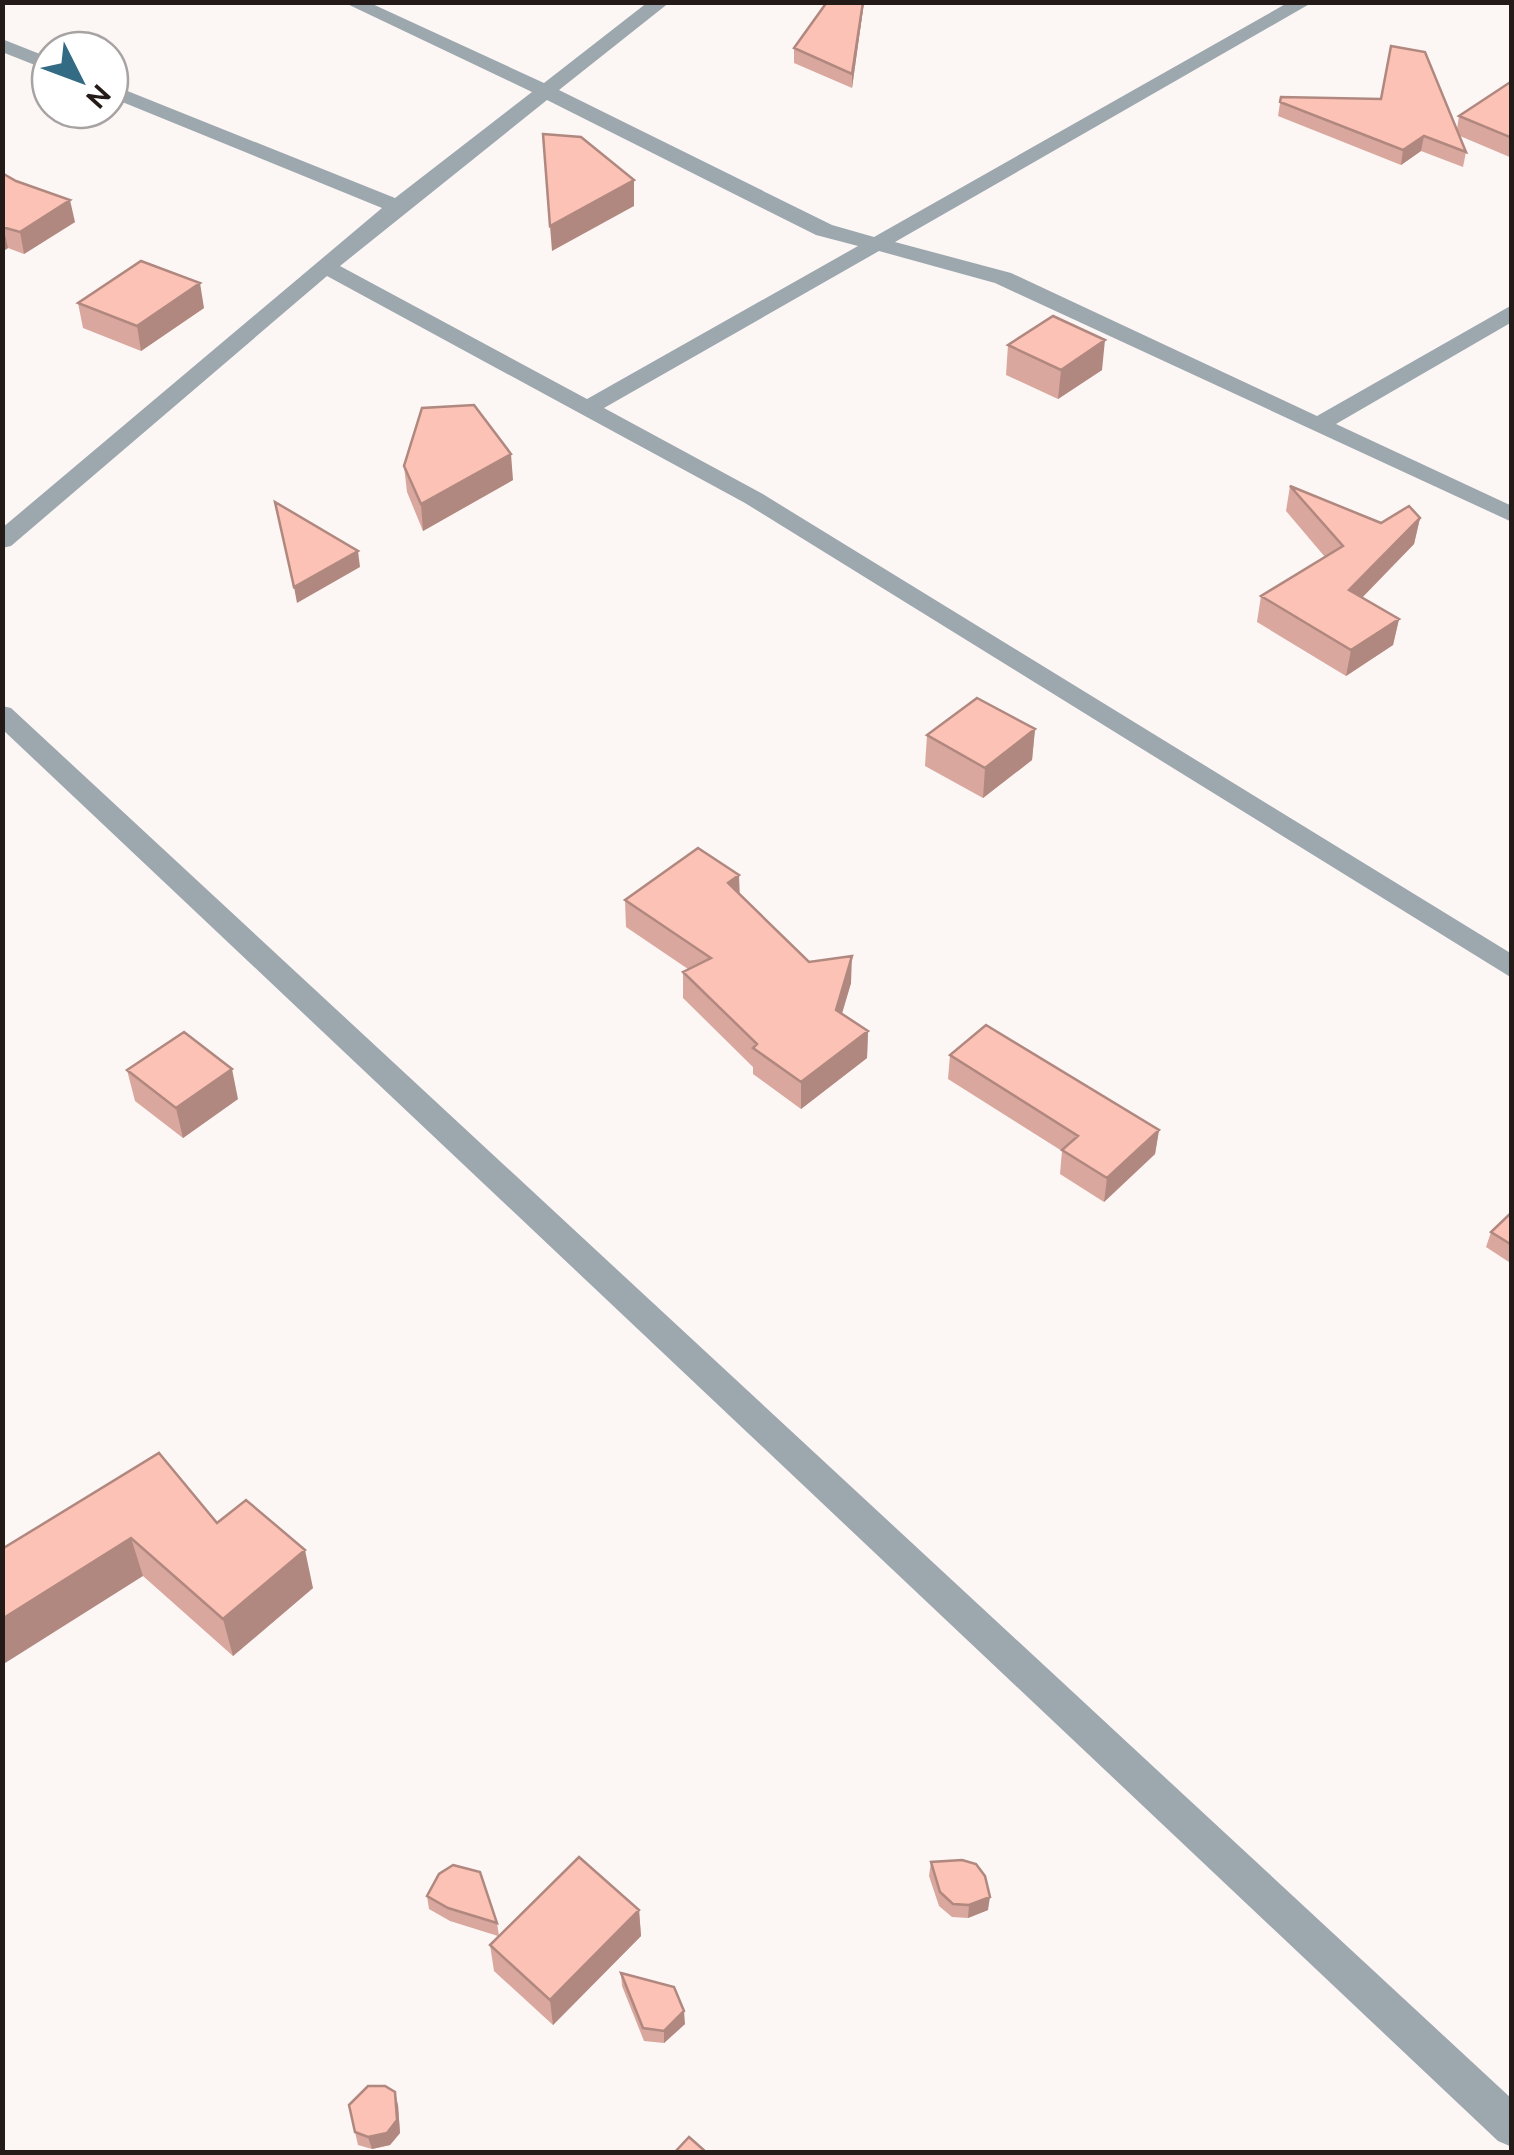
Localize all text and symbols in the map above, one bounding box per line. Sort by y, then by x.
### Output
north arrow [30,30,130,130]
text: N [80,79,117,115]

